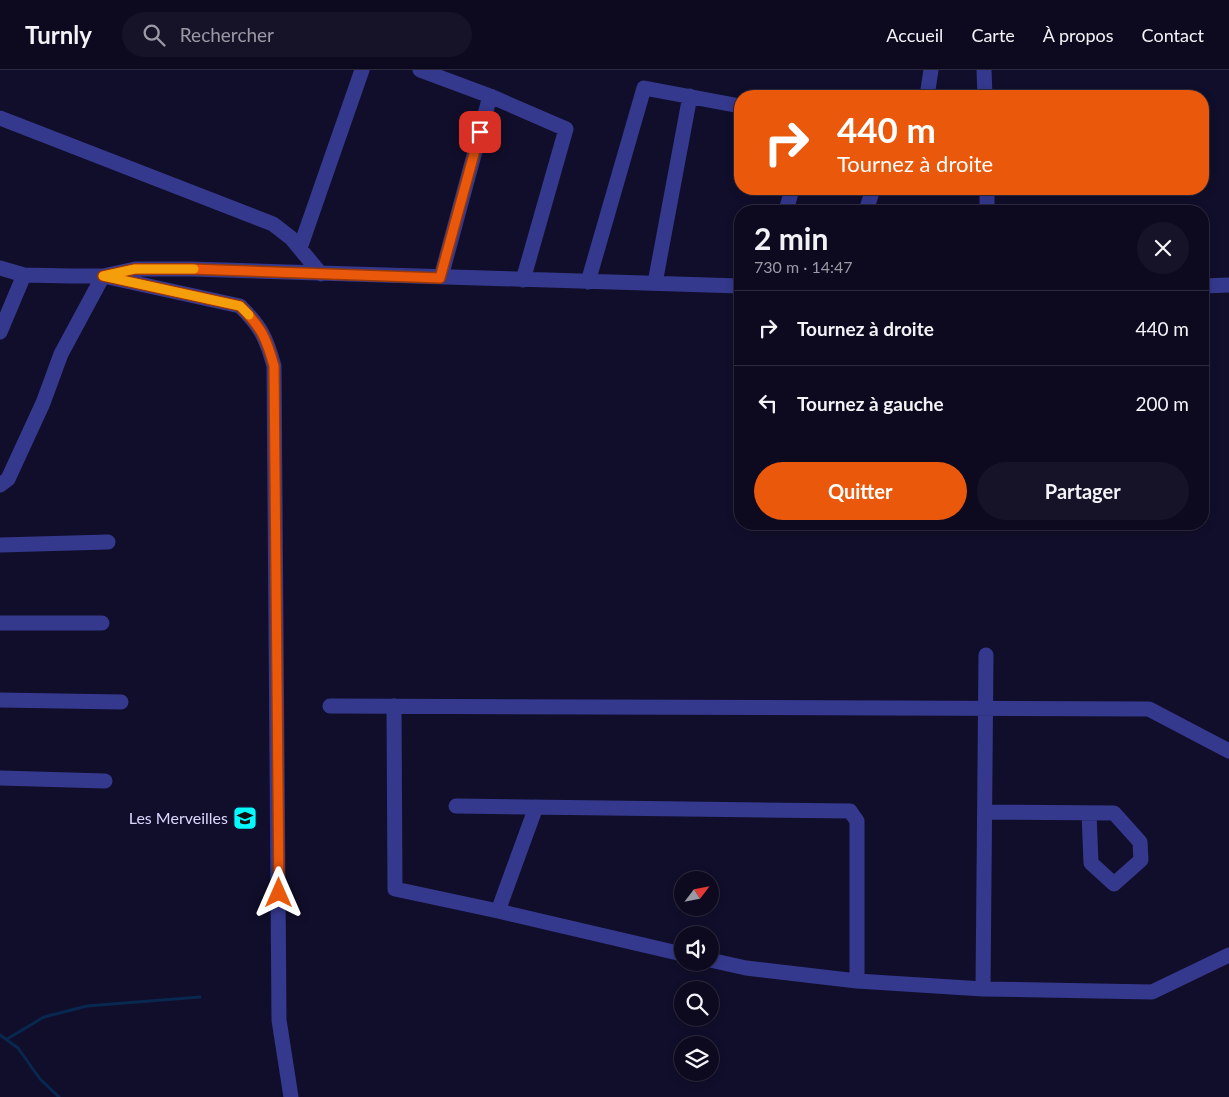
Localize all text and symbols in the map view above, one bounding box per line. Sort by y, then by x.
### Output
search box [122,12,472,57]
text: Turnly [25,20,92,49]
icon: search [140,21,168,49]
text: Rechercher [180,23,274,46]
text: Accueil [886,24,943,46]
text: Carte [971,24,1015,46]
text: À propos [1043,24,1114,46]
text: Contact [1142,24,1204,46]
text: 440 m [837,108,936,150]
icon: right [754,110,819,175]
pin [459,111,501,153]
icon: arrive [466,118,494,146]
text: Tournez à droite [837,150,993,177]
text: 2 min [754,220,828,256]
button: close [1137,222,1189,274]
text: 730 m · 14:47 [754,257,853,276]
icon: right [754,314,782,342]
text: Tournez à droite [797,317,934,340]
text: 440 m [1135,317,1189,340]
icon: left [754,389,782,417]
text: Tournez à gauche [797,392,944,415]
text: 200 m [1135,392,1189,415]
button: Quitter [754,462,967,520]
button: Partager [977,462,1189,520]
school or university icon: Les Merveilles [232,805,258,831]
place label: Les Merveilles [129,808,228,827]
position arrow [252,866,304,918]
north arrow [674,871,719,916]
map controls [674,871,719,1081]
button: sound [674,926,719,971]
button: search [674,981,719,1026]
button: layers [674,1036,719,1081]

